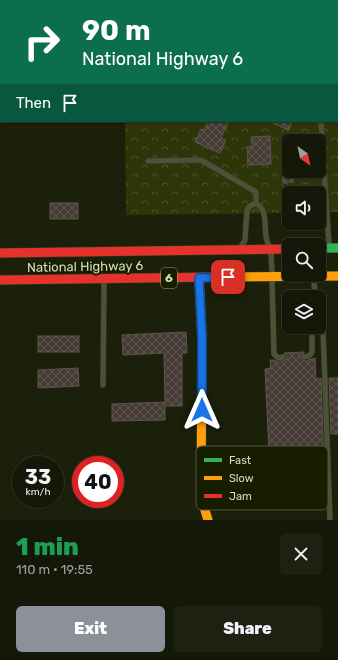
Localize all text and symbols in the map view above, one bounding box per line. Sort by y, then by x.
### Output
text: 90 m [82,14,151,47]
icon: right [16,16,68,68]
text: National Highway 6 [82,48,243,70]
icon: arrive [59,92,81,114]
text: Then [16,94,51,112]
north arrow [282,134,326,178]
map controls [282,134,326,334]
button: sound [282,186,326,230]
button: search [282,238,326,282]
street label: National Highway 6 [27,258,143,276]
pin [211,260,245,294]
icon: arrive [217,266,239,288]
road number: 6 [161,268,177,288]
button: layers [282,290,326,334]
position arrow [181,389,223,431]
legend [196,446,328,510]
text: Fast [229,454,252,467]
speed limit sign: 40 [72,456,124,508]
text: 33 [25,465,51,489]
text: Slow [229,472,254,485]
text: km/h [26,486,50,498]
text: Jam [229,490,252,503]
text: 1 min [16,533,79,561]
button: close [280,533,322,575]
text: 110 m · 19:55 [16,562,93,577]
button: Exit [16,606,165,652]
button: Share [173,606,322,652]

